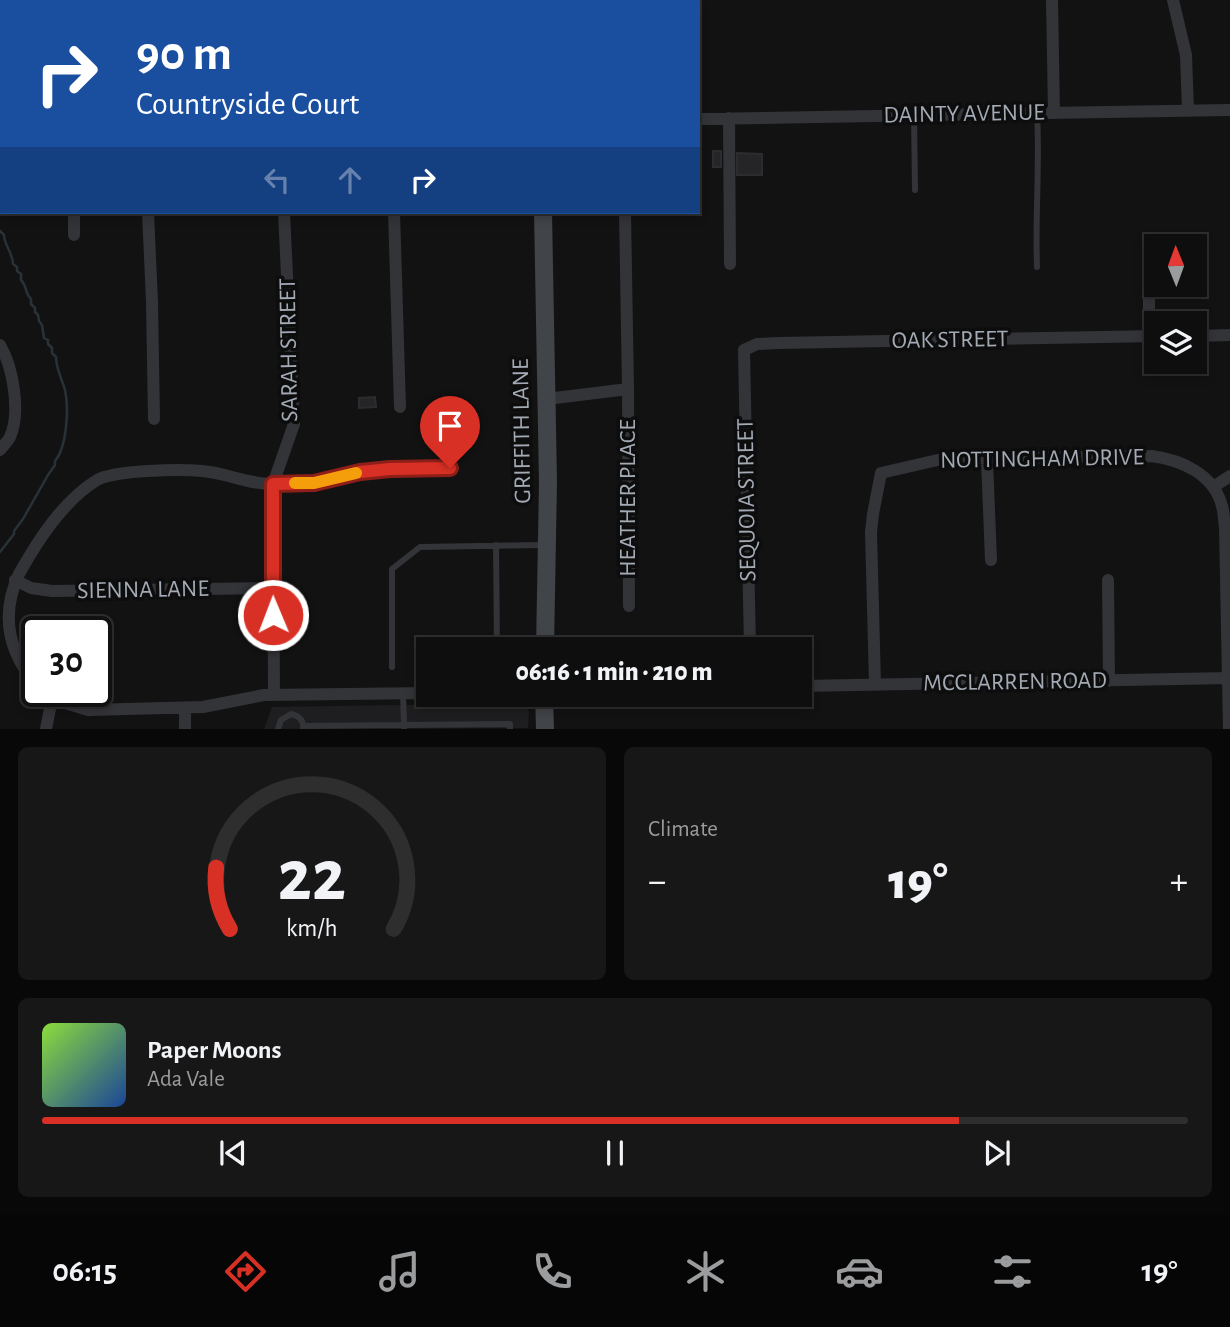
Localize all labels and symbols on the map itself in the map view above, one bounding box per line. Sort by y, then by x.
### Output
street label: DAINTY AVENUE [883,101,1045,127]
north arrow [1144,234,1208,298]
street label: SARAH STREET [276,278,302,422]
street label: OAK STREET [891,327,1009,353]
street label: GRIFFITH LANE [509,358,535,504]
pin [420,396,480,468]
street label: SEQUOIA STREET [734,418,760,582]
street label: HEATHER PLACE [616,419,640,577]
street label: NOTTINGHAM DRIVE [940,445,1144,473]
street label: SIENNA LANE [77,577,210,603]
position arrow [236,578,310,652]
speed limit sign: 30 [21,616,112,707]
street label: MCCLARREN ROAD [923,668,1107,696]

